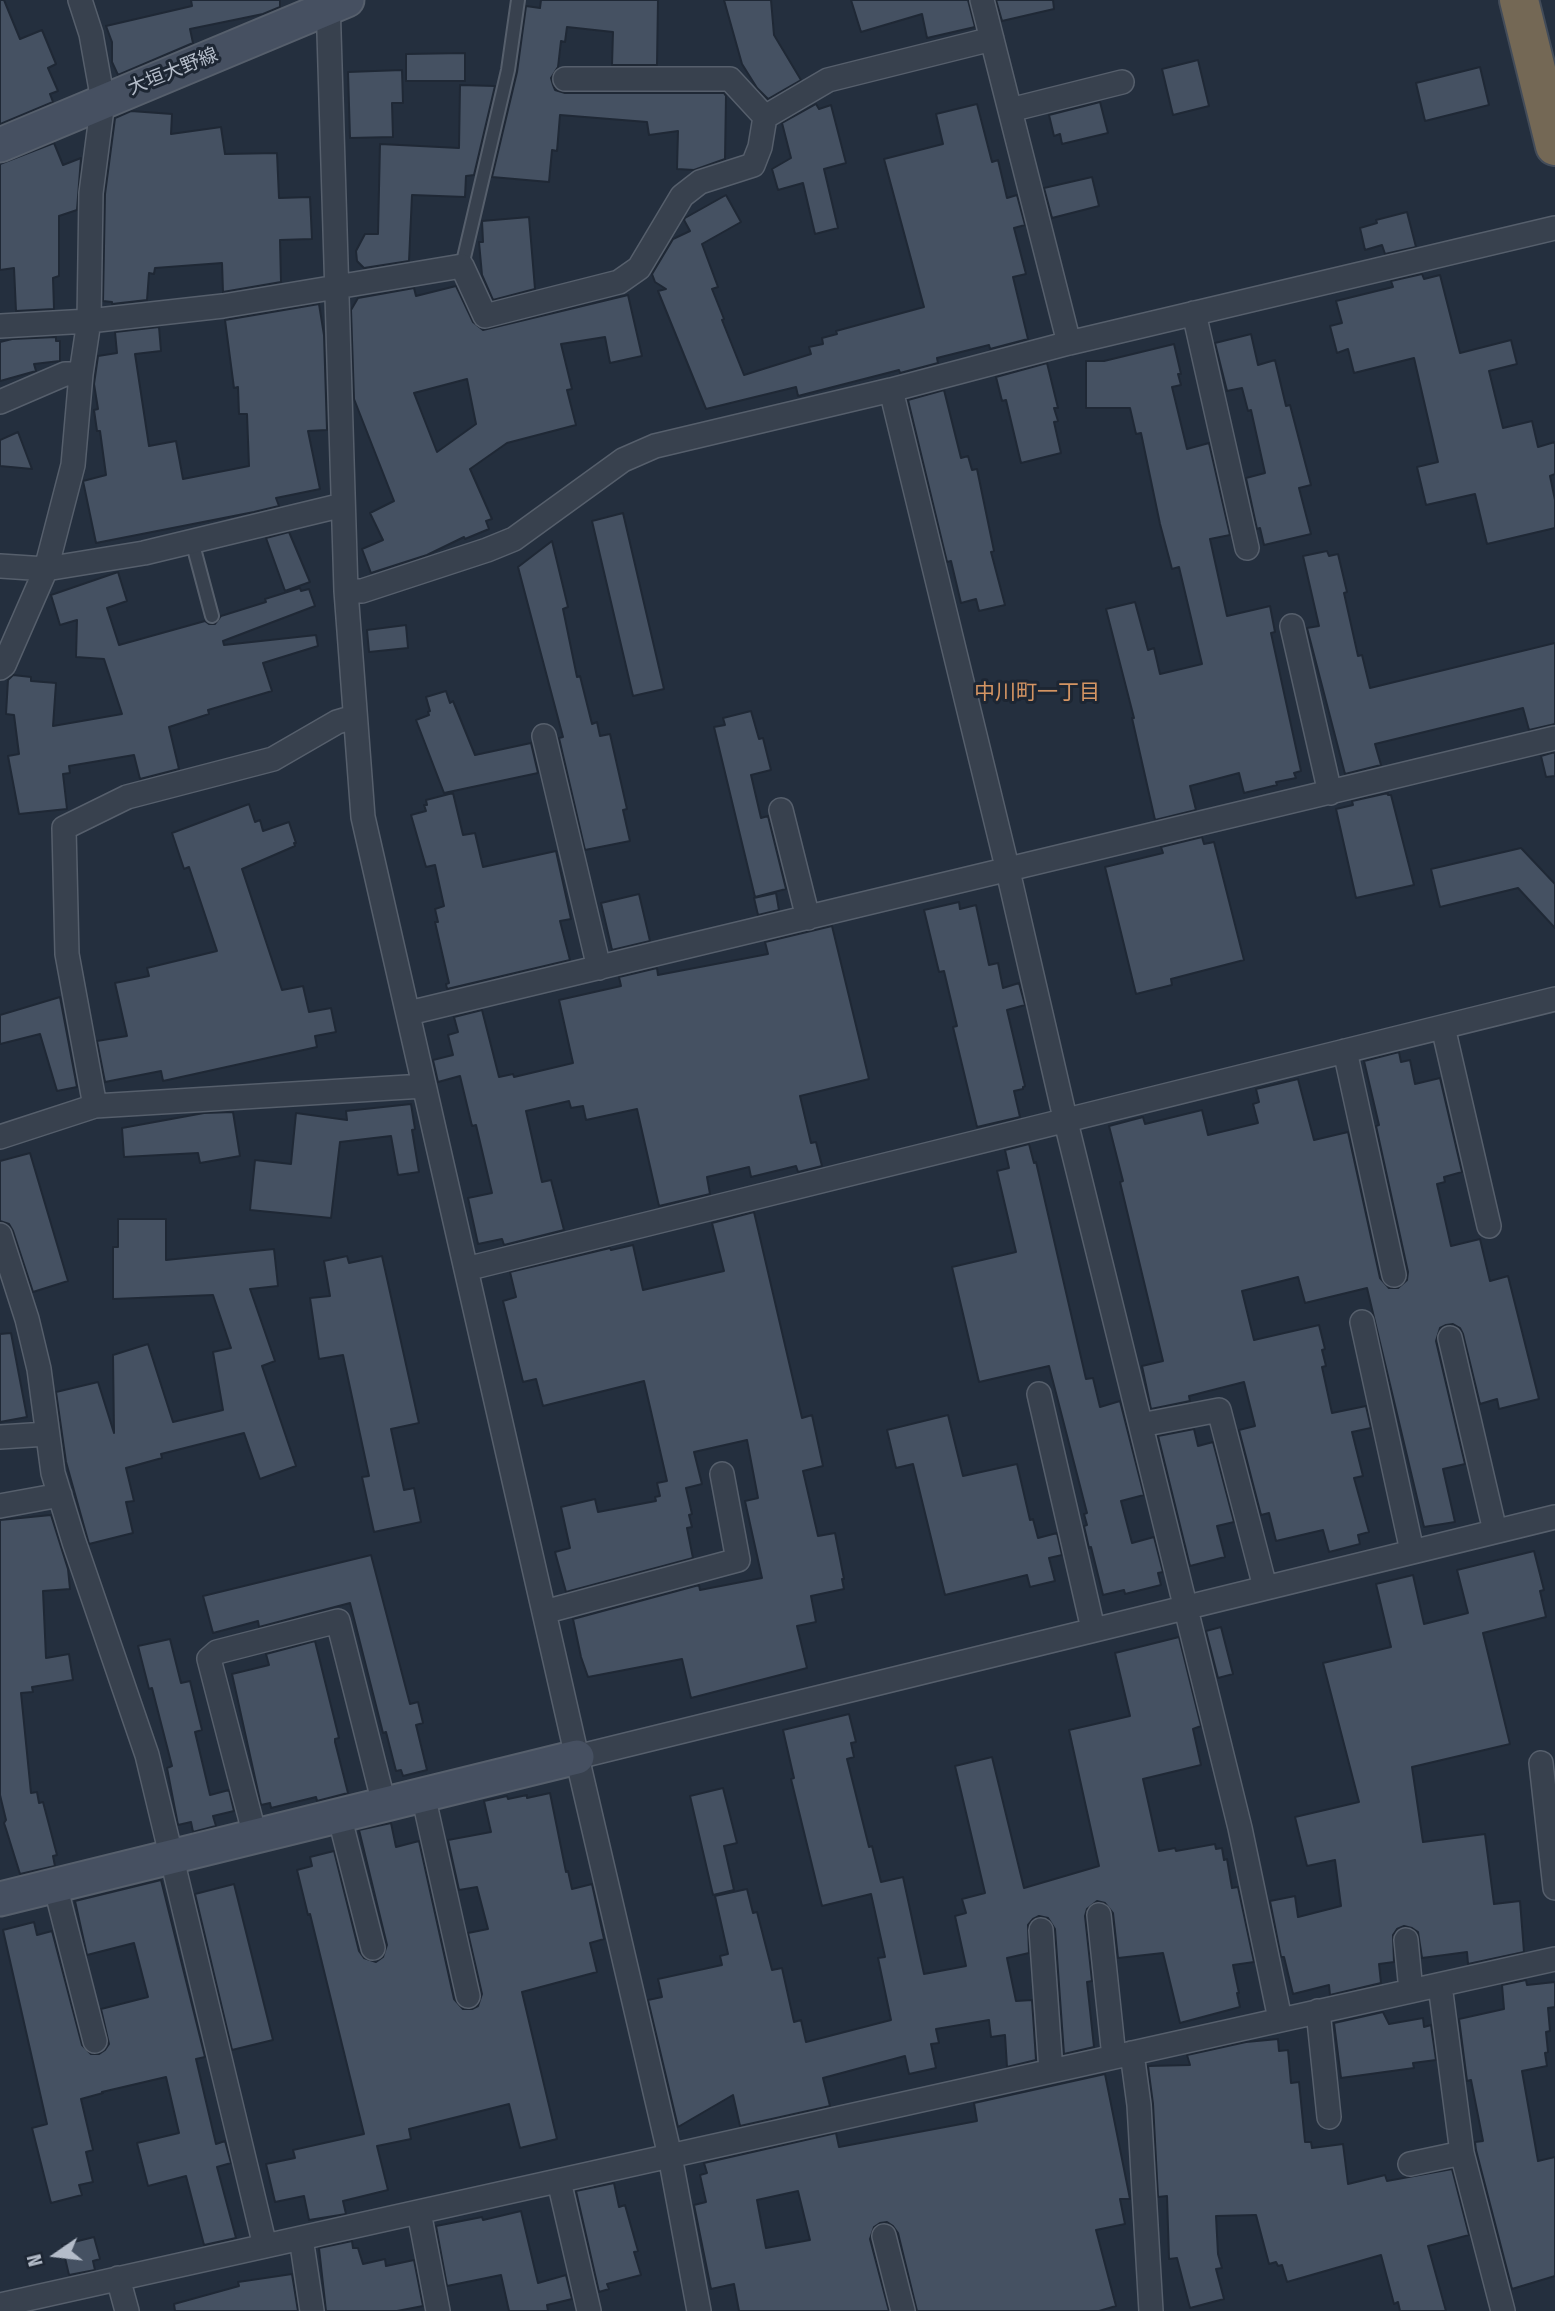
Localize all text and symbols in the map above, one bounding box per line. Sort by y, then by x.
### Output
street label: 大垣大野線 [125,44,221,100]
district label: 中川町一丁目 [974,680,1100,706]
north arrow [21,2220,91,2290]
text: N [23,2252,48,2269]

